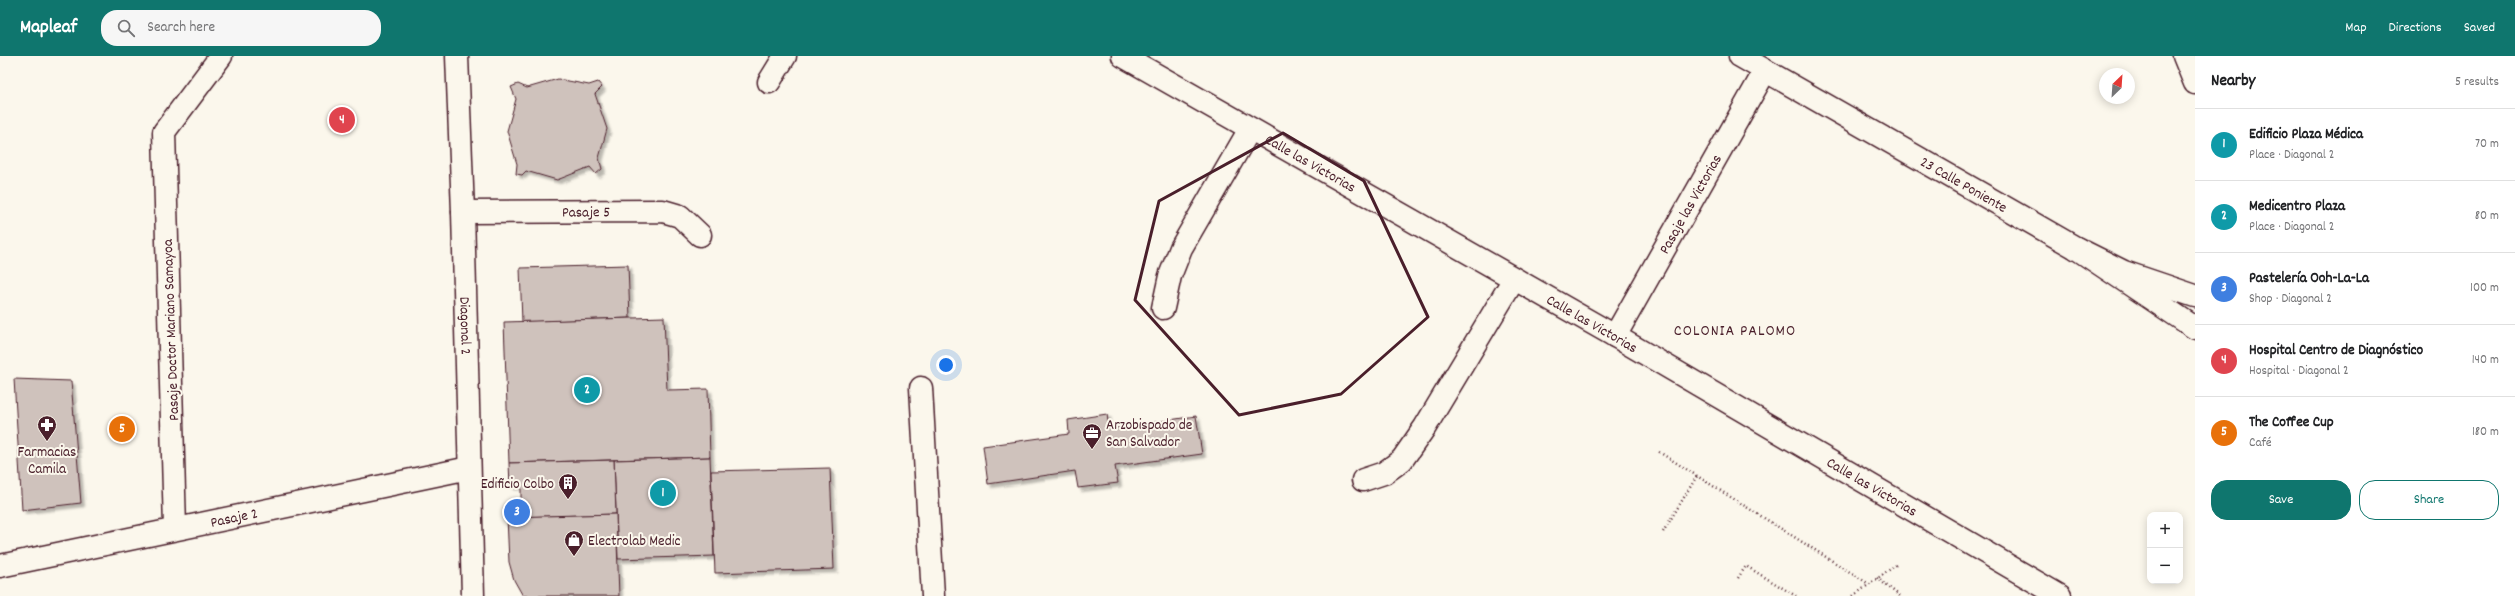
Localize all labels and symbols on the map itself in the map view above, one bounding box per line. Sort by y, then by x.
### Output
north arrow [2099,68,2135,104]
pin: 4 [329,105,355,135]
street label: Calle las Victorias [1260,130,1360,199]
street label: Pasaje las Victorias [1655,151,1729,259]
street label: 23 Calle Poniente [1915,152,2011,220]
street label: Pasaje 5 [562,202,610,225]
street label: Pasaje Doctor Mariano Samayoa [158,238,186,421]
street label: Calle las Victorias [1542,290,1641,360]
street label: Diagonal 2 [452,296,476,355]
district label: COLONIA PALOMO [1674,320,1796,343]
your location [936,355,956,375]
pin: 2 [574,375,600,405]
pharmacy icon: Farmacias Camila [36,414,58,442]
pin: 5 [109,414,135,444]
place label: Arzobispado de San Salvador [1106,415,1193,454]
office icon: Arzobispado de San Salvador [1081,422,1103,450]
place label: Farmacias Camila [18,442,76,481]
street label: Calle las Victorias [1822,453,1921,523]
building icon: Edificio Colbo [557,472,579,500]
place label: Edificio Colbo [481,474,554,496]
pin: 1 [650,478,676,508]
pin: 3 [504,497,530,527]
street label: Pasaje 2 [209,503,260,535]
shop icon: Electrolab Medic [563,529,585,557]
place label: Electrolab Medic [588,531,681,553]

